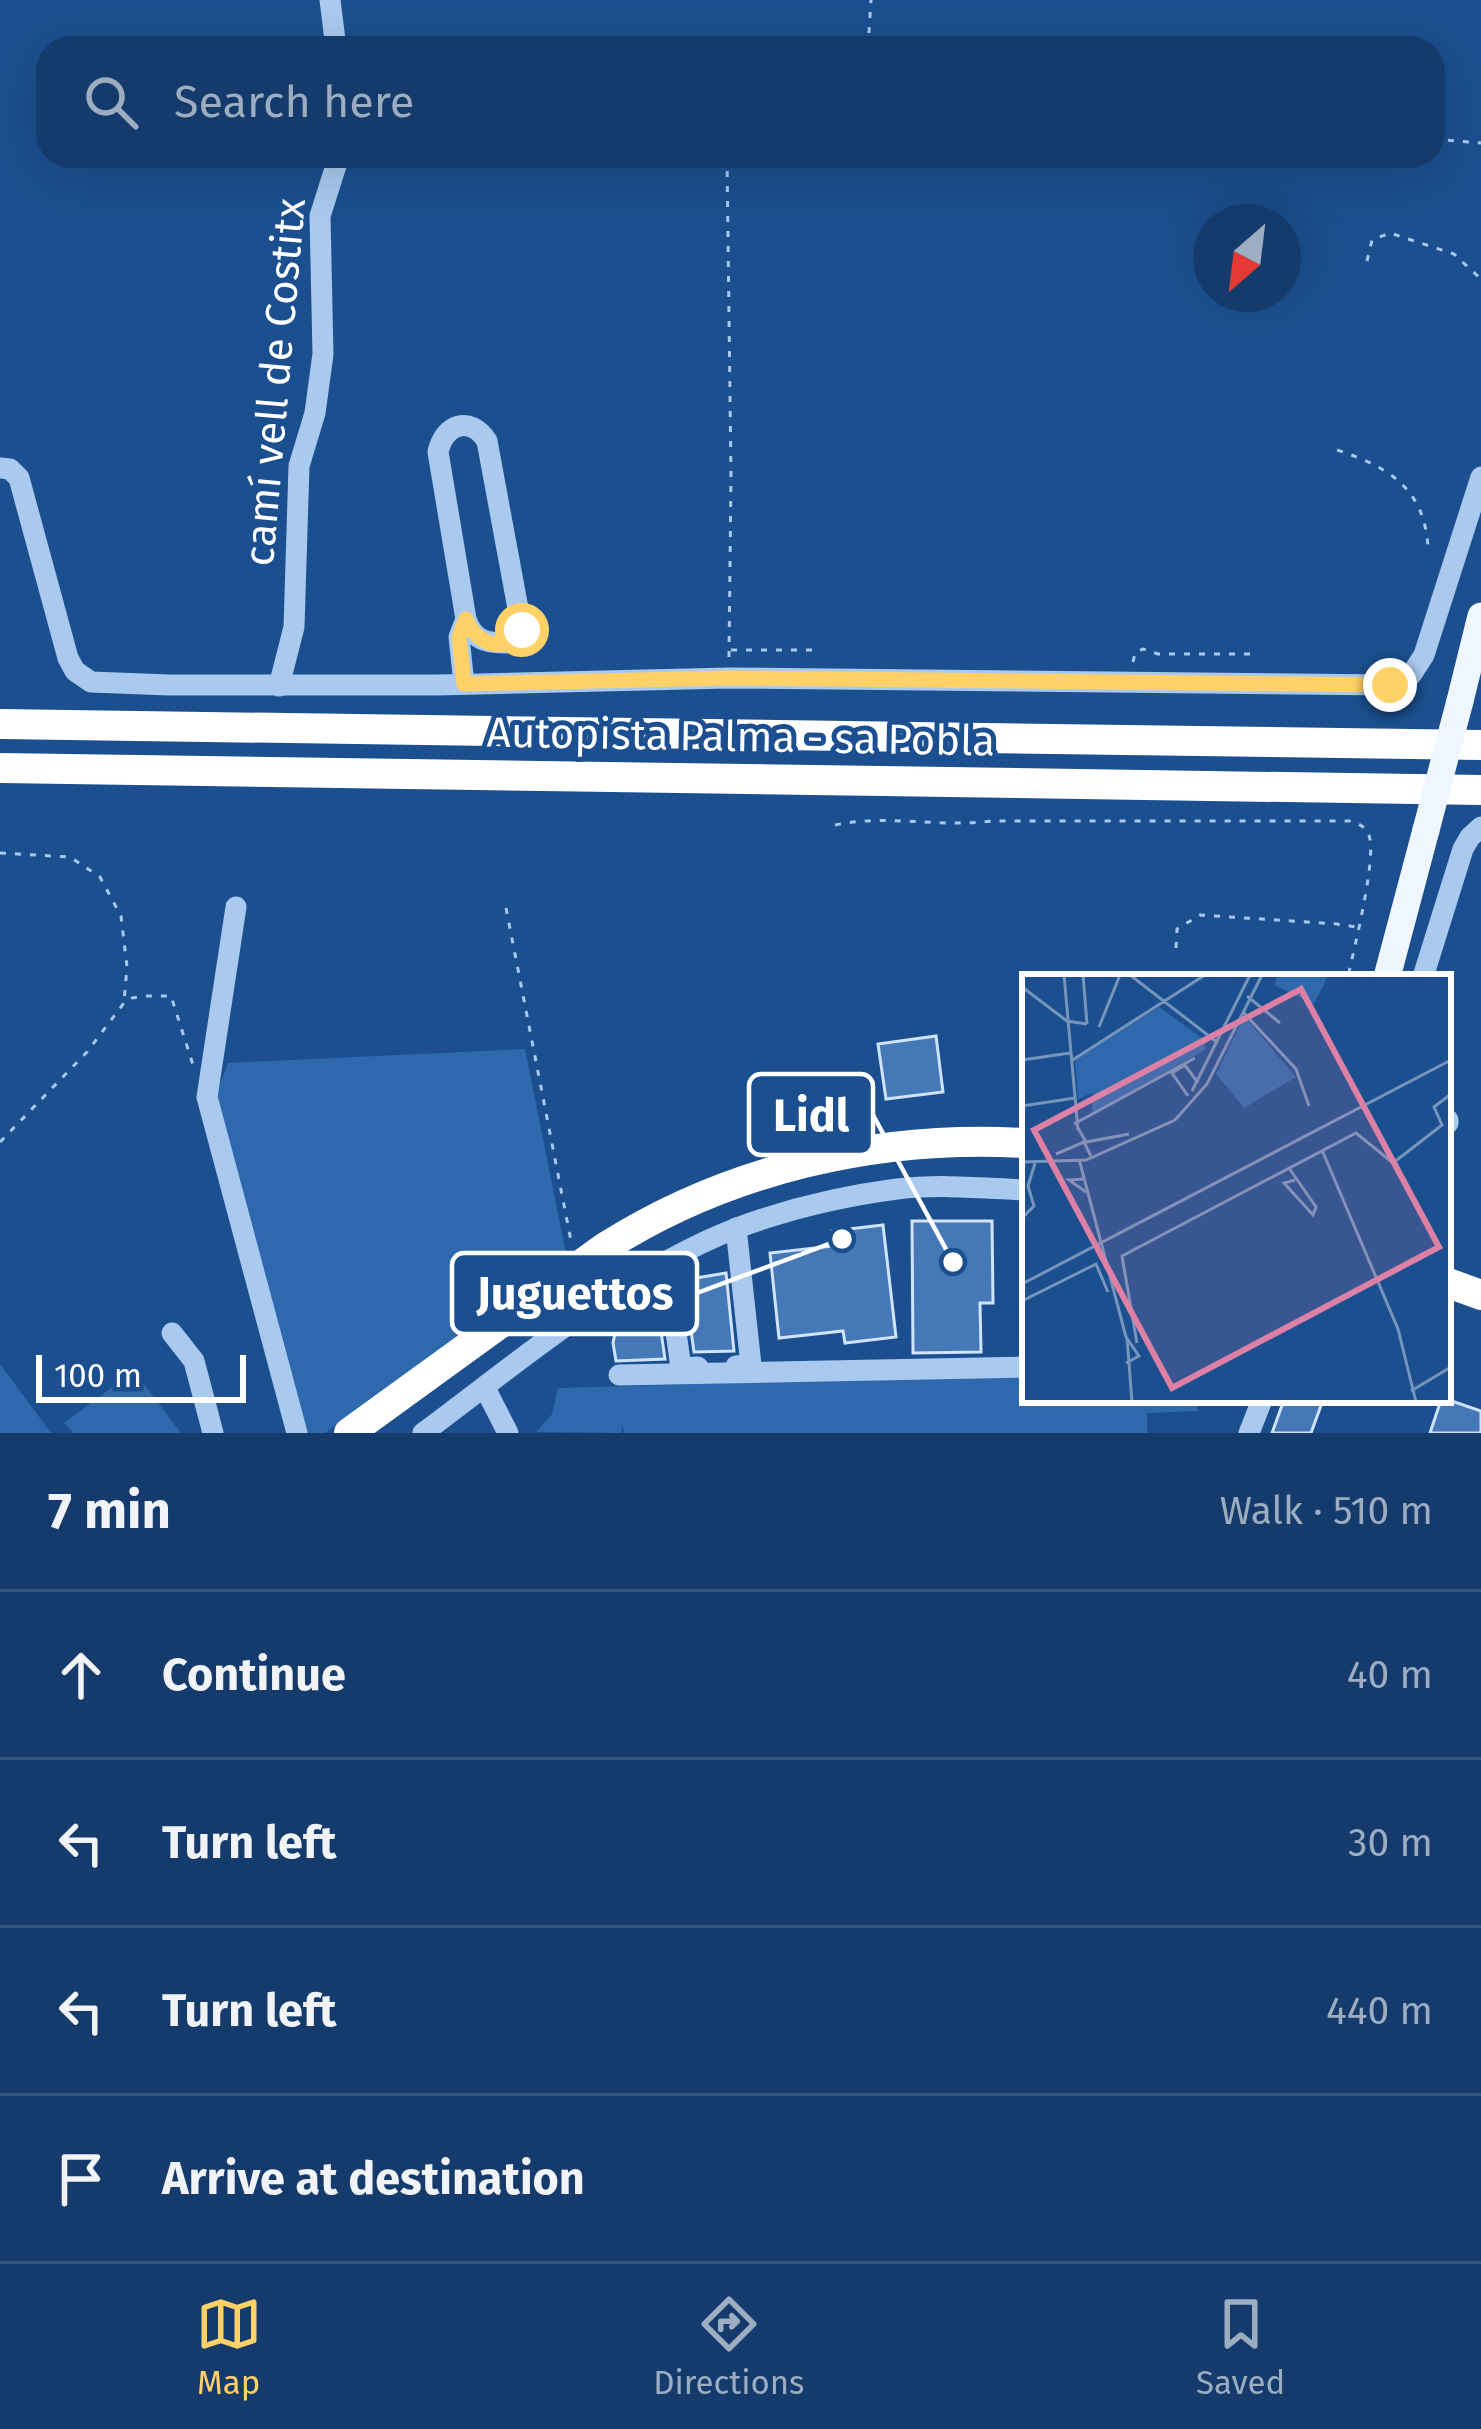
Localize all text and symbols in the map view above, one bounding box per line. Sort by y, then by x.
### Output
search box [36,36,1445,168]
icon: search [78,69,144,135]
text: Search here [174,75,414,129]
street label: camí vell de Costitx [234,195,316,568]
north arrow [1193,204,1301,312]
route start [495,603,549,657]
route end [1363,658,1417,712]
street label: Autopista Palma - sa Pobla [486,708,996,766]
inset map [1022,974,1451,1403]
callout: Lidl [749,1074,873,1155]
text: Lidl [773,1089,850,1143]
callout: Juguettos [452,1253,697,1334]
text: Juguettos [476,1267,673,1321]
scale bar [36,1349,246,1402]
text: 100 m [54,1356,142,1396]
text: 7 min [48,1480,171,1542]
text: Walk · 510 m [1220,1488,1433,1534]
icon: ahead [48,1642,114,1708]
text: Continue [162,1648,346,1702]
text: 40 m [1347,1652,1433,1698]
icon: left [48,1810,114,1876]
text: Turn left [162,1816,336,1870]
text: 30 m [1348,1820,1433,1866]
icon: left [48,1978,114,2044]
text: Turn left [162,1984,336,2038]
text: 440 m [1326,1988,1433,2034]
icon: arrive [48,2146,114,2212]
text: Arrive at destination [162,2152,585,2206]
tab: Map [196,2291,262,2403]
tab: Directions [653,2291,805,2403]
tab: Saved [1196,2291,1285,2403]

